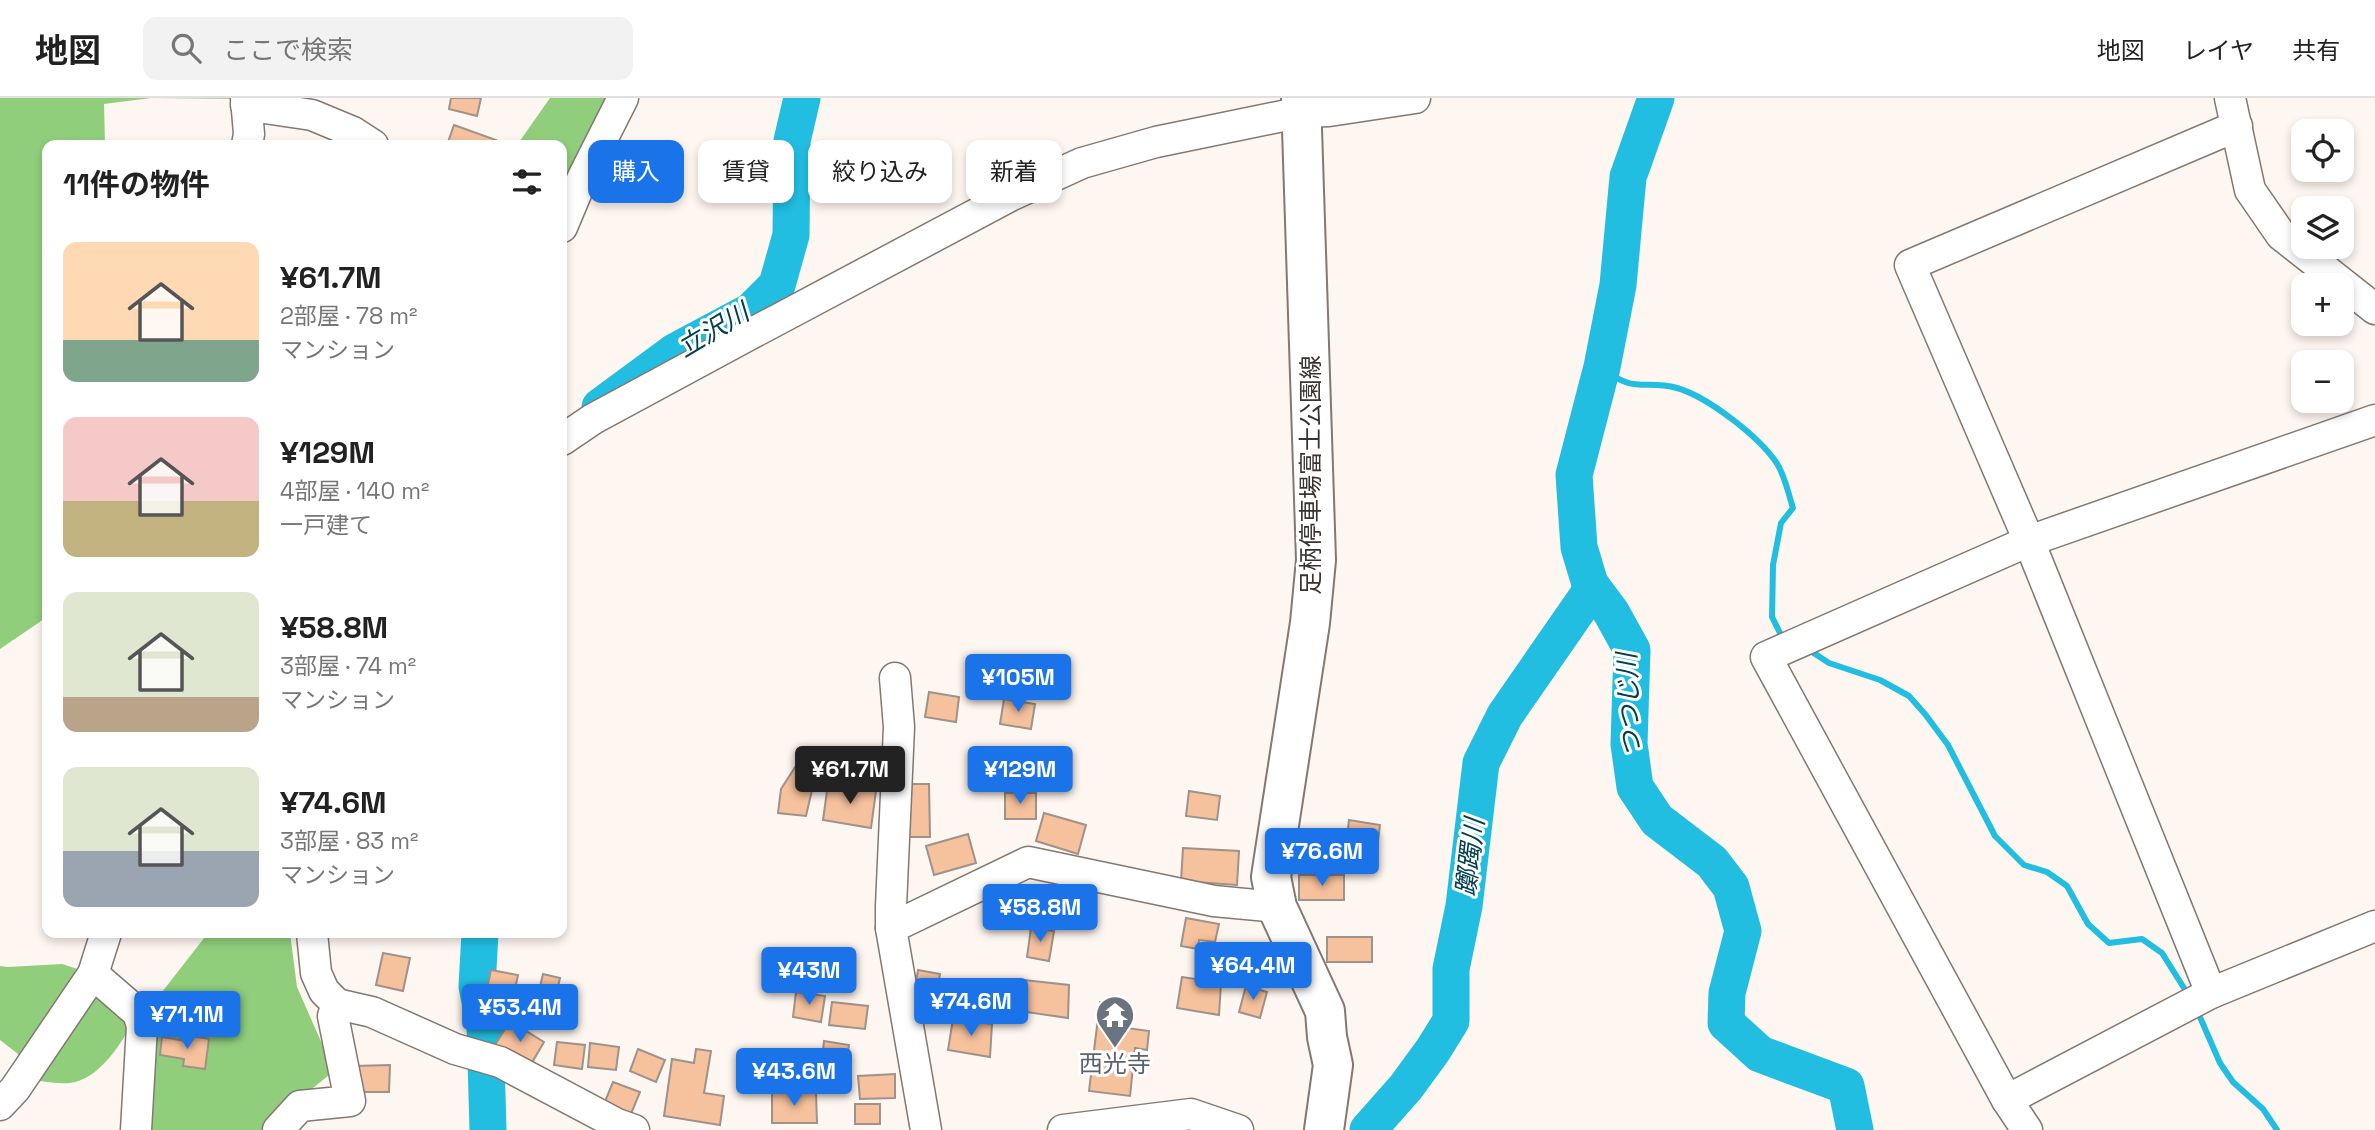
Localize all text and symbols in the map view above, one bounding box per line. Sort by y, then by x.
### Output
search box [143,17,633,80]
icon: search [167,29,205,67]
text: 地図 [35,30,101,72]
text: ここで検索 [223,33,353,67]
text: 地図 [2097,35,2145,66]
text: レイヤ [2183,35,2254,66]
text: 共有 [2292,35,2340,66]
map controls [2291,119,2354,413]
button: locate [2291,119,2354,182]
chip: 購入 [588,140,684,203]
chip: 賃貸 [698,140,794,203]
chip: 絞り込み [808,140,952,203]
chip: 新着 [966,140,1062,203]
icon: filters [508,163,546,201]
text: 11件の物件 [63,165,210,204]
button: layers [2291,196,2354,259]
text: ¥61.7M [280,258,382,297]
icon: home [119,270,203,354]
button: + [2291,273,2354,336]
water label: 立沢川 [671,294,758,365]
text: 2部屋 · 78 m² [280,301,417,331]
text: マンション [280,335,395,365]
button: − [2291,350,2354,413]
street label: 足柄停車場富士公園線 [1295,355,1326,595]
text: ¥129M [280,433,375,472]
icon: home [119,445,203,529]
text: 4部屋 · 140 m² [280,476,429,506]
text: 一戸建て [280,510,372,540]
text: ¥58.8M [280,608,388,647]
icon: home [119,620,203,704]
water label: つつじ川 [1609,649,1649,758]
text: 3部屋 · 74 m² [280,651,416,681]
pin: ¥105M [969,654,1067,714]
text: ¥105M [981,662,1055,692]
text: マンション [280,685,395,715]
pin: ¥61.7M [793,746,907,806]
pin: ¥129M [971,746,1069,806]
text: ¥61.7M [811,754,889,784]
text: ¥129M [984,754,1056,784]
text: ¥74.6M [280,783,387,822]
icon: home [119,795,203,879]
water label: 躑躅川 [1448,813,1492,898]
text: 3部屋 · 83 m² [280,826,418,856]
pin: ¥76.6M [1265,828,1379,888]
text: ¥76.6M [1281,836,1363,866]
text: マンション [280,860,395,890]
pin: ¥58.8M [983,884,1097,944]
text: ¥58.8M [999,892,1081,922]
pin: ¥64.4M [1196,942,1310,1002]
pin: ¥43M [768,948,850,1007]
text: ¥64.4M [1211,950,1295,980]
text: ¥43M [777,955,841,985]
pin: ¥74.6M [914,978,1028,1038]
pin: ¥53.4M [463,984,577,1044]
text: ¥74.6M [930,986,1012,1016]
pin: ¥71.1M [130,992,244,1051]
text: ¥53.4M [478,992,562,1022]
temple icon: 西光寺 [1094,994,1136,1049]
text: ¥71.1M [150,999,224,1029]
pin: ¥43.6M [737,1048,851,1108]
place label: 西光寺 [1079,1048,1151,1079]
text: ¥43.6M [752,1056,836,1086]

